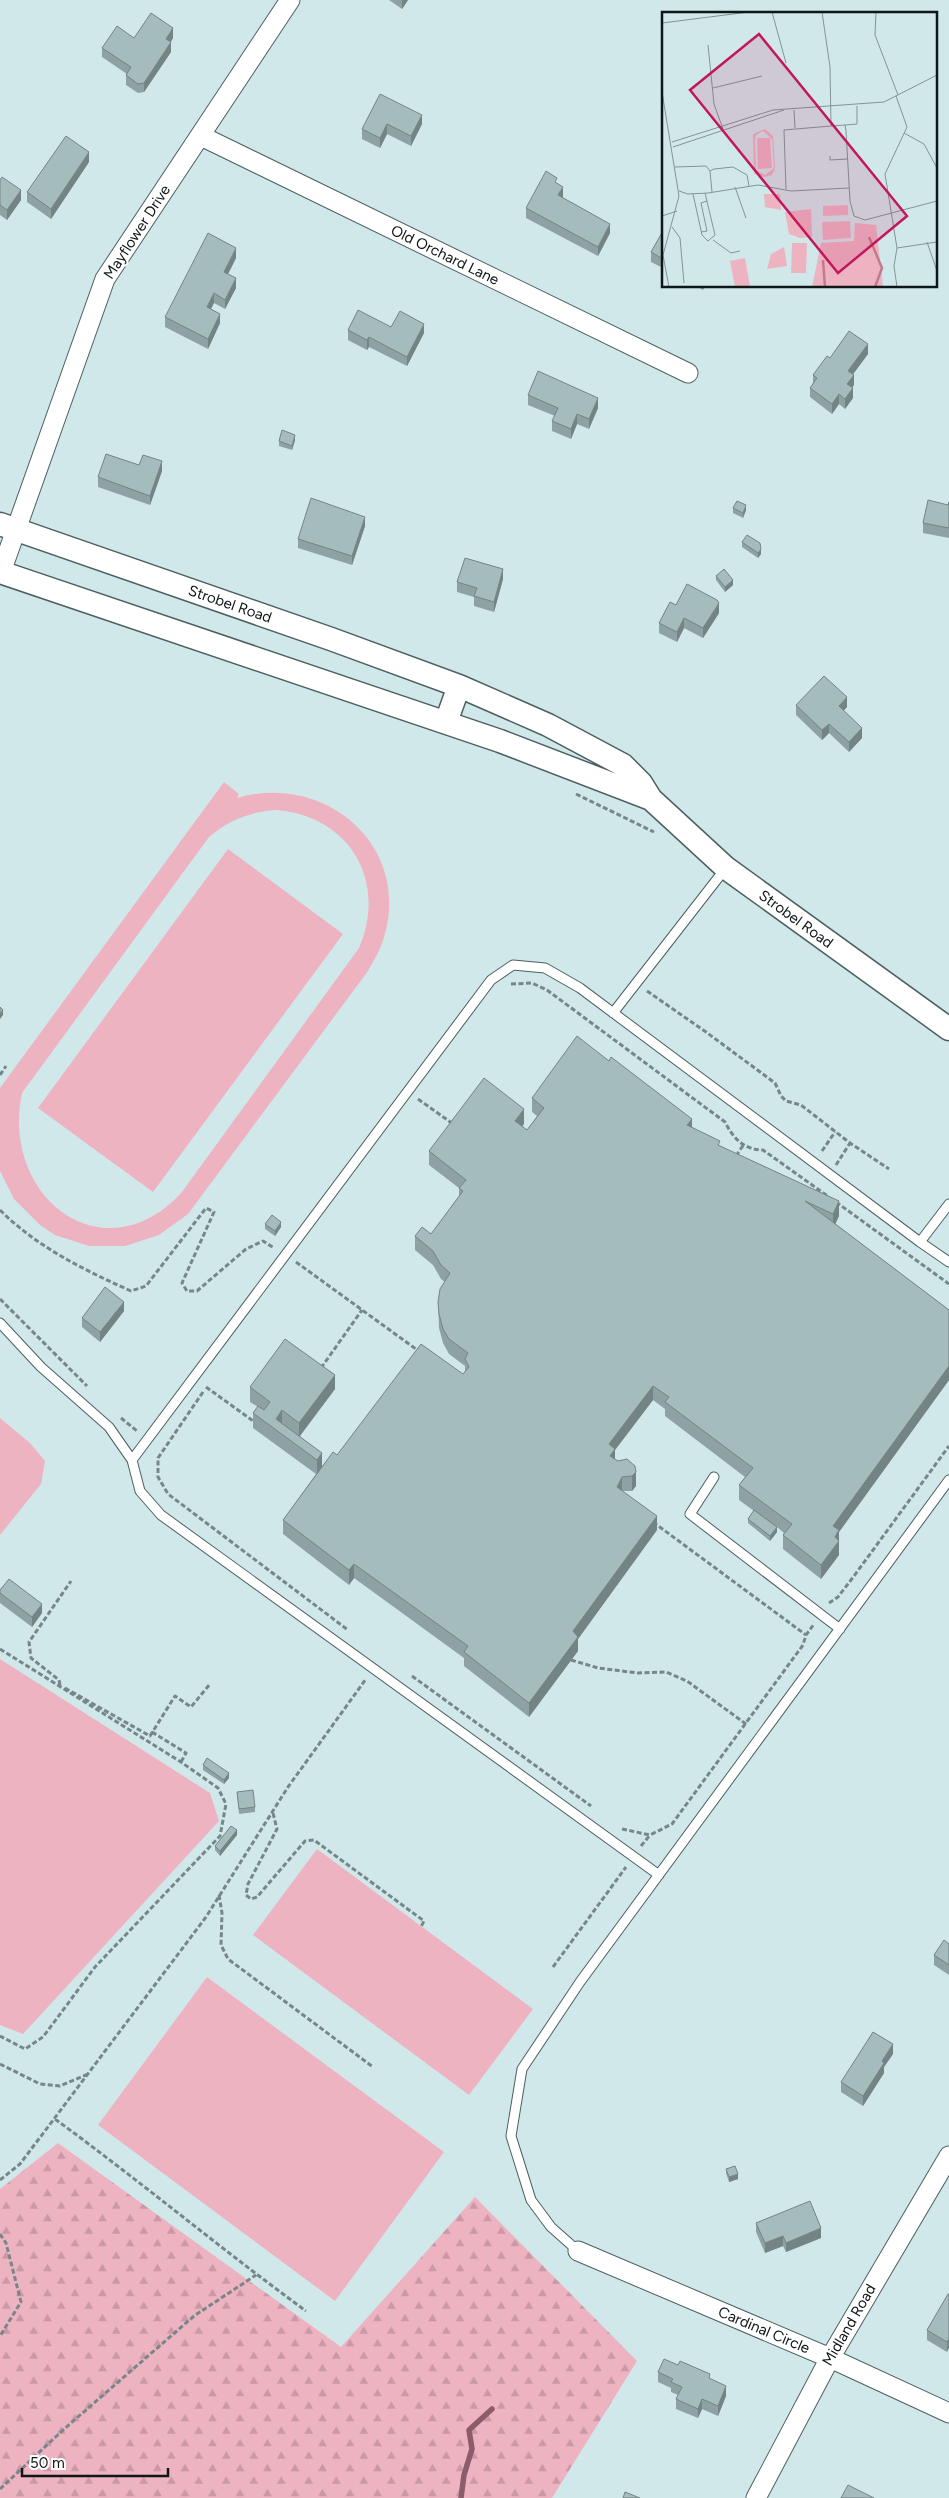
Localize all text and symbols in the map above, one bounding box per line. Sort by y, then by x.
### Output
inset map [662,12,936,288]
street label: Mayflower Drive [100,182,174,282]
street label: Old Orchard Lane [388,221,502,289]
street label: Strobel Road [186,581,274,627]
street label: Strobel Road [755,886,837,952]
street label: Midland Road [818,2281,880,2369]
street label: Cardinal Circle [715,2303,813,2357]
scale bar [22,2446,169,2478]
text: 50 m [30,2454,65,2472]

